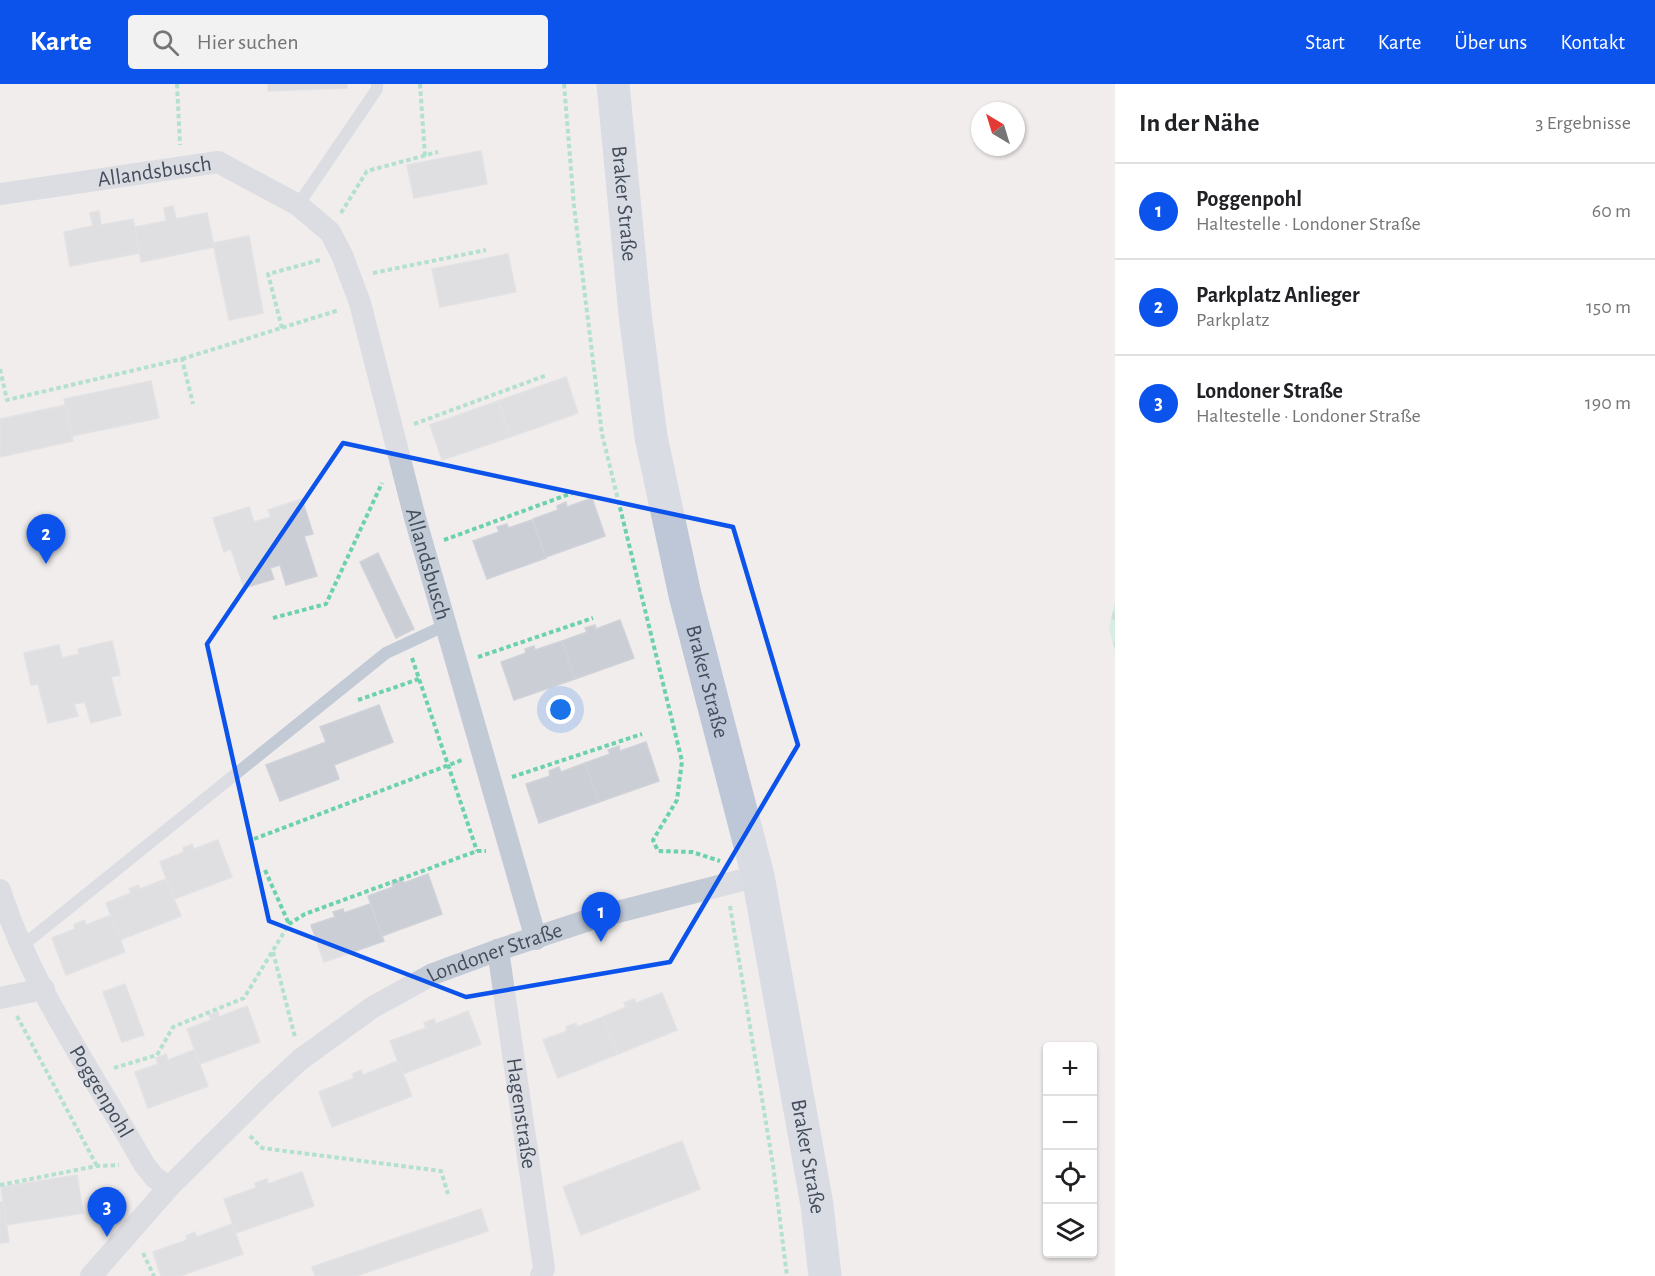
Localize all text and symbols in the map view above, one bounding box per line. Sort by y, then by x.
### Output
search box [128,15,548,69]
icon: search [149,26,182,59]
text: Karte [30,28,92,56]
text: Hier suchen [197,31,299,53]
text: Start [1305,32,1345,53]
text: Karte [1378,32,1421,53]
text: Über uns [1454,32,1527,53]
text: Kontakt [1560,32,1625,53]
north arrow [971,102,1025,156]
text: In der Nähe [1139,110,1259,136]
text: 3 Ergebnisse [1535,113,1631,133]
street label: Braker Straße [608,145,641,262]
street label: Allandsbusch [96,152,213,191]
text: Poggenpohl [1196,188,1302,210]
text: 1 [1155,201,1162,221]
text: 60 m [1592,201,1631,221]
text: Haltestelle · Londoner Straße [1196,214,1421,234]
text: Parkplatz Anlieger [1196,284,1360,306]
text: 2 [1154,297,1163,317]
text: 150 m [1586,297,1631,317]
text: Parkplatz [1196,310,1270,330]
text: Londoner Straße [1196,380,1343,402]
text: 3 [1154,393,1163,413]
text: 190 m [1585,393,1631,413]
text: Haltestelle · Londoner Straße [1196,406,1421,426]
street label: Allandsbusch [402,506,455,622]
pin: 2 [26,514,66,564]
street label: Braker Straße [682,622,733,740]
your location [546,695,575,724]
pin: 1 [582,892,620,942]
street label: Londoner Straße [423,919,565,986]
street label: Poggenpohl [65,1042,137,1141]
map controls [1043,1042,1097,1258]
button: + [1043,1042,1097,1096]
street label: Hagenstraße [503,1056,540,1170]
button: − [1043,1096,1097,1150]
street label: Braker Straße [787,1097,829,1215]
button: locate [1043,1150,1097,1204]
pin: 3 [88,1188,126,1237]
button: layers [1043,1204,1097,1258]

